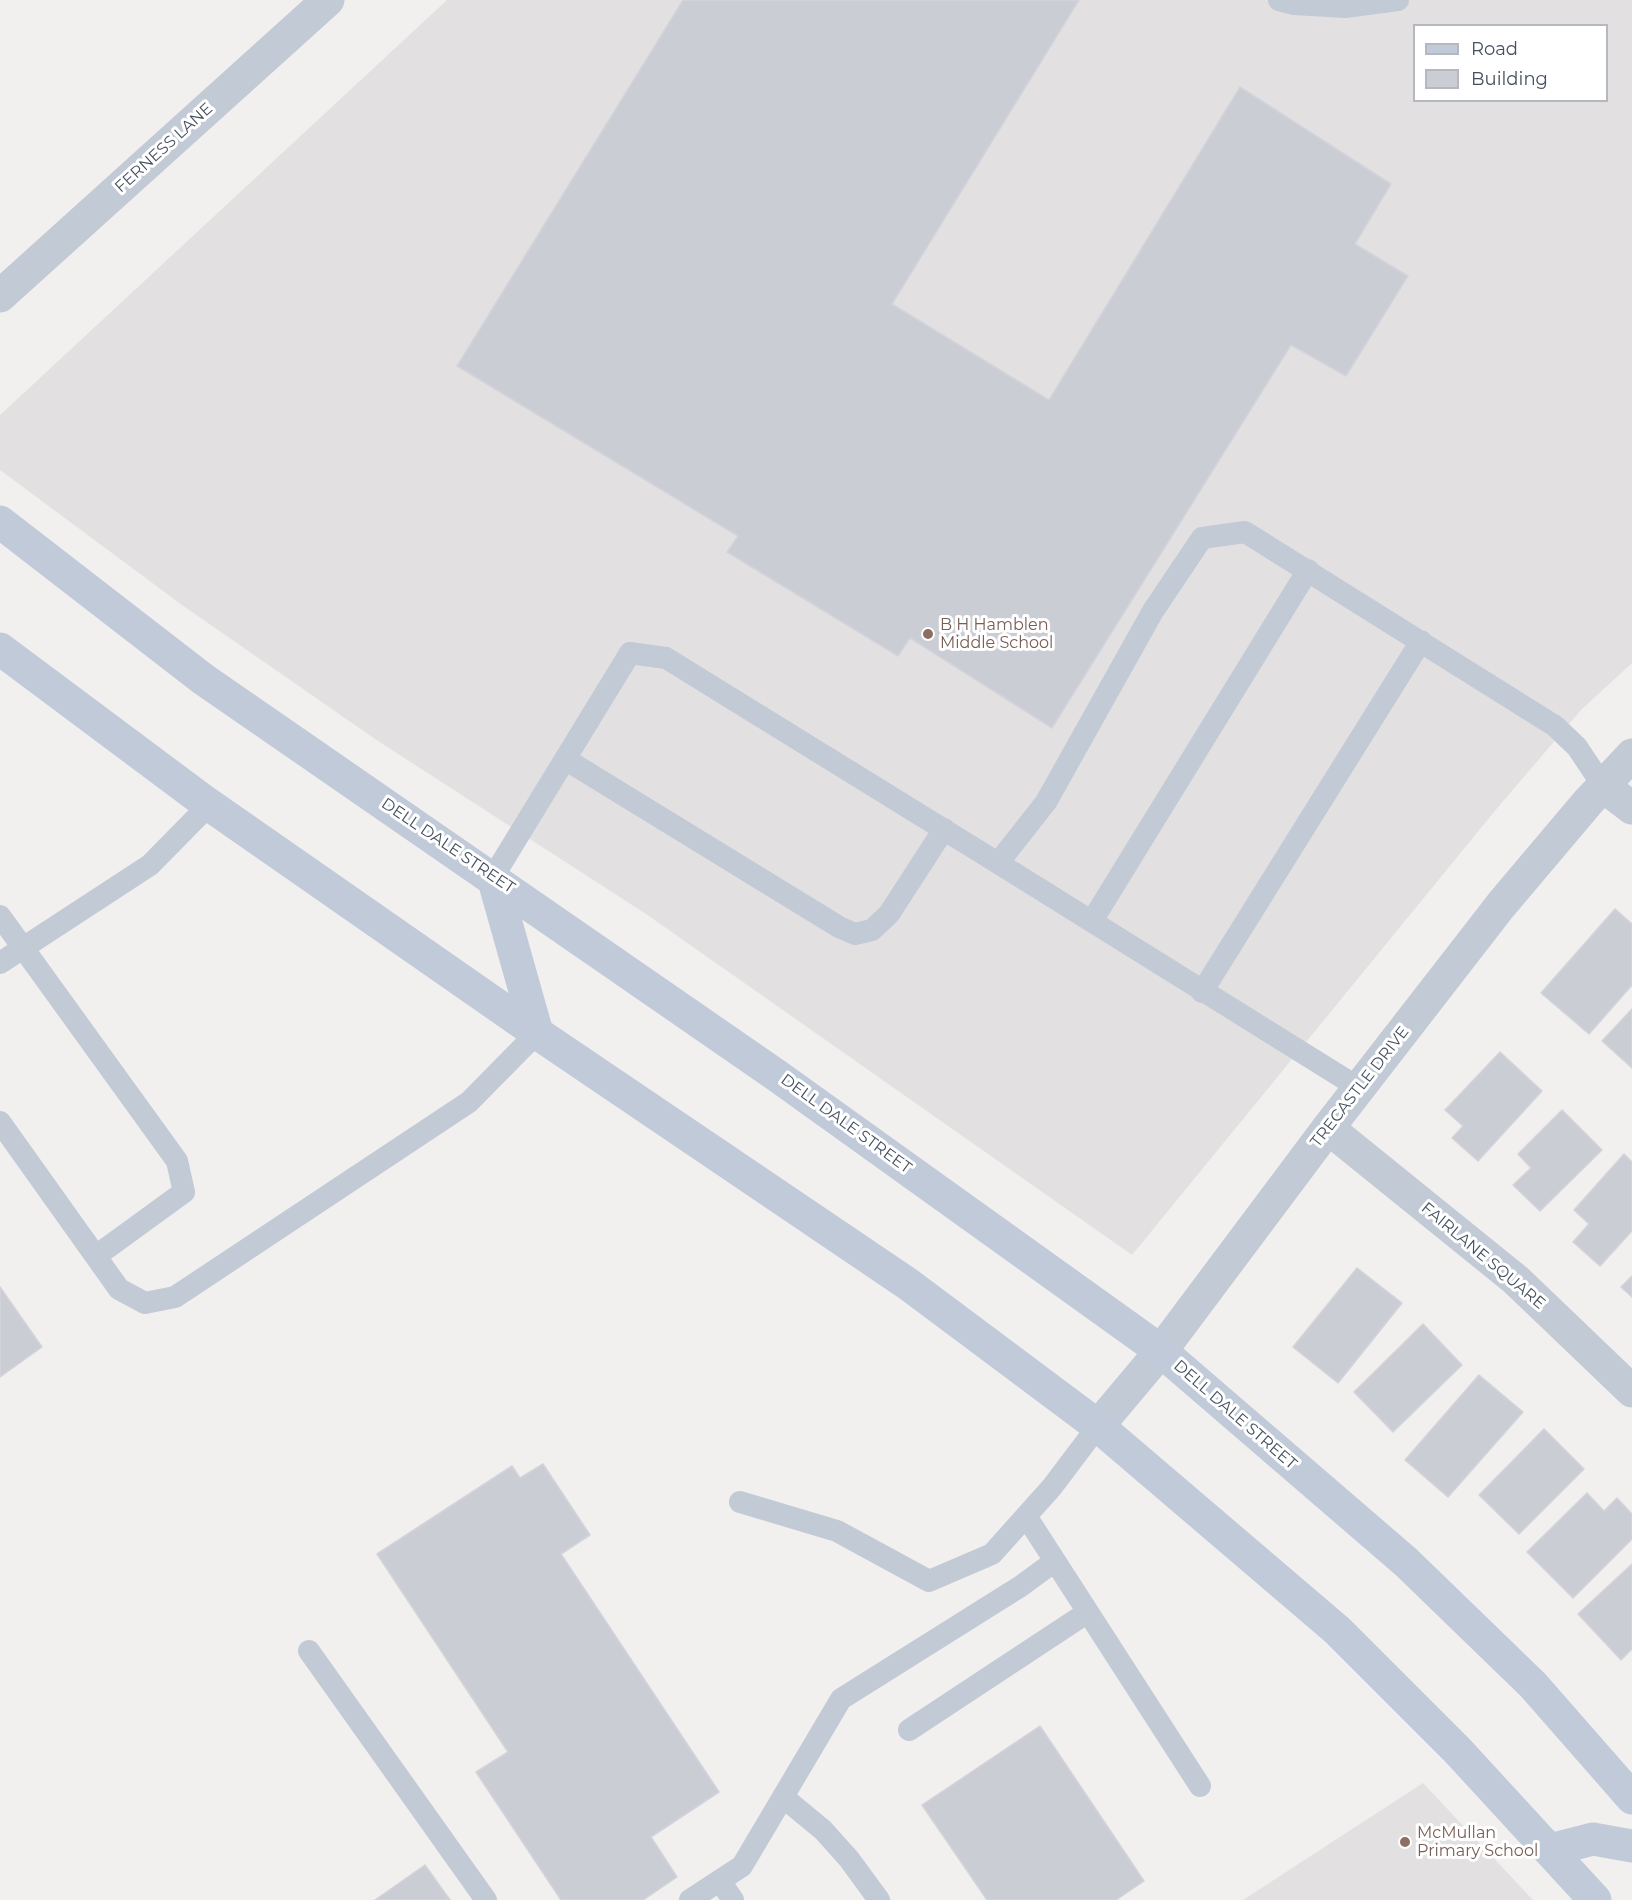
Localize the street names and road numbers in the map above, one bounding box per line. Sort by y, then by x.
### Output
street label: FERNESS LANE [111,99,217,197]
street label: DELL DALE STREET [378,794,518,898]
street label: TRECASTLE DRIVE [1307,1023,1413,1151]
street label: DELL DALE STREET [777,1070,915,1178]
street label: FAIRLANE SQUARE [1417,1199,1549,1313]
street label: DELL DALE STREET [1170,1356,1300,1474]

